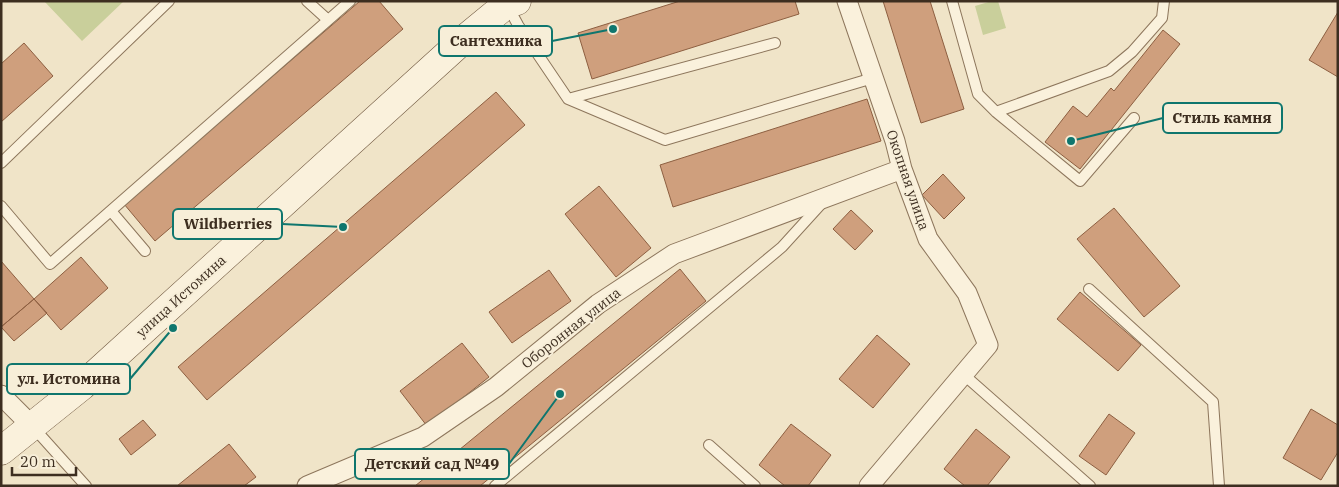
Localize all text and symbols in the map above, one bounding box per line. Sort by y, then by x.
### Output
callout: Сантехника [439,26,552,56]
text: Сантехника [450,31,543,50]
callout: Стиль камня [1163,103,1282,133]
text: Стиль камня [1172,108,1272,127]
street label: Окопная улица [882,127,934,233]
callout: Wildberries [173,209,282,239]
text: Wildberries [184,214,272,233]
street label: улица Истомина [132,251,230,341]
street label: Оборонная улица [518,283,625,372]
callout: ул. Истомина [7,364,130,394]
text: ул. Истомина [16,369,121,388]
scale bar [12,444,76,476]
callout: Детский сад №49 [355,449,509,479]
text: 20 m [20,452,56,471]
text: Детский сад №49 [365,454,499,473]

